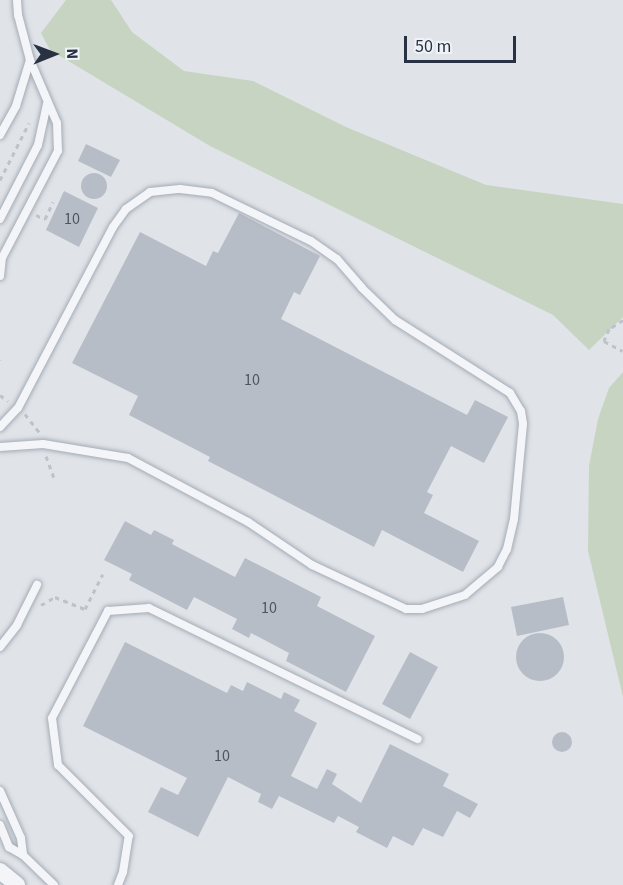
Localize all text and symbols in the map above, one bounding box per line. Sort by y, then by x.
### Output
north arrow [24,24,84,84]
scale bar [407,24,520,62]
text: 50 m [415,34,451,59]
text: N [61,48,83,59]
house number: 10 [64,209,80,229]
house number: 10 [244,370,260,390]
house number: 10 [261,598,277,618]
house number: 10 [214,746,230,766]

